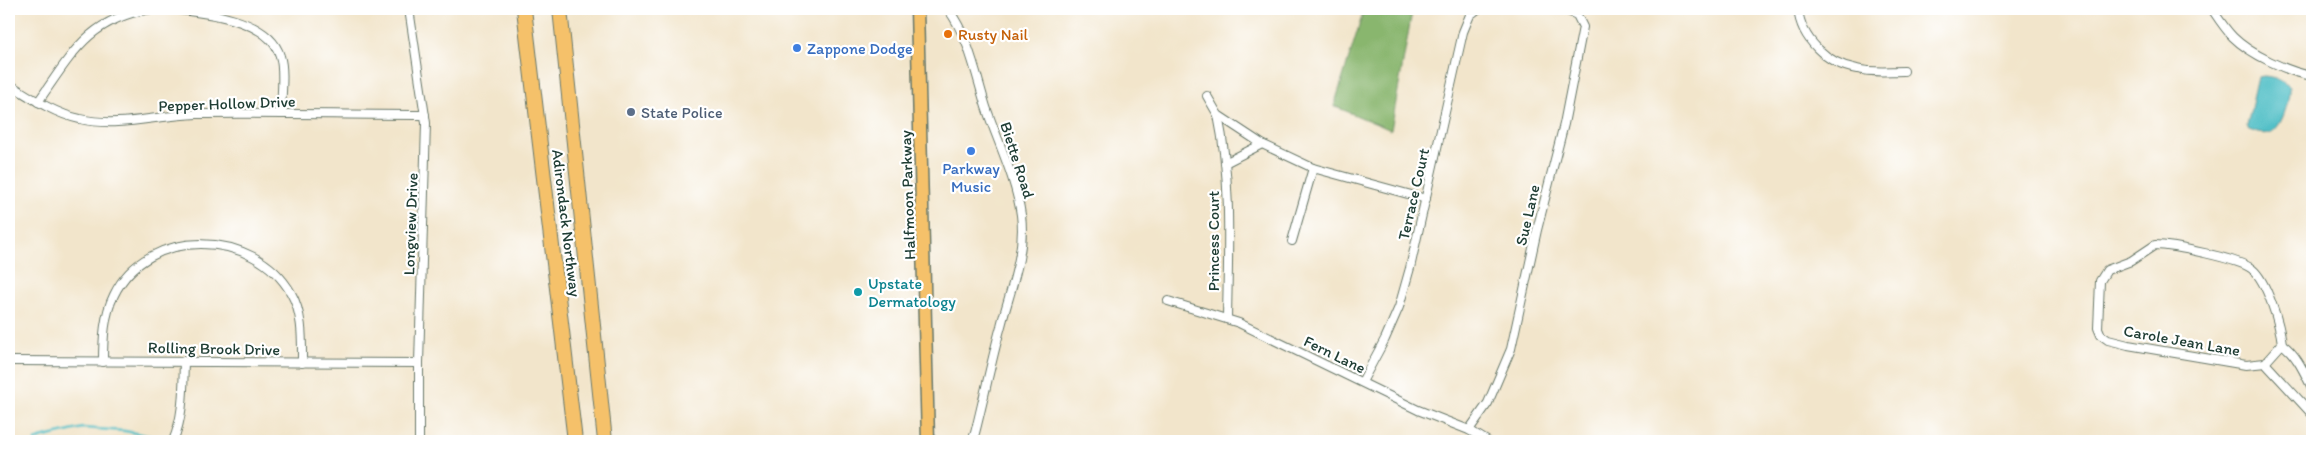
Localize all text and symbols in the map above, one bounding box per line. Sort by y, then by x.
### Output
place label: Rusty Nail [958,25,1029,44]
marker: Rusty Nail [942,28,954,40]
place label: Zappone Dodge [807,39,913,58]
marker: Zappone Dodge [791,42,803,54]
street label: Pepper Hollow Drive [158,92,296,115]
place label: State Police [641,103,723,122]
marker: State Police [625,106,637,118]
street label: Biette Road [996,119,1039,201]
street label: Halfmoon Parkway [896,129,919,260]
marker: Parkway Music [965,145,977,157]
street label: Terrace Court [1394,146,1433,242]
street label: Adirondack Northway [548,148,585,299]
place label: Parkway Music [942,159,1000,196]
street label: Longview Drive [399,172,422,276]
street label: Sue Lane [1511,183,1544,248]
street label: Princess Court [1204,191,1223,291]
place label: Upstate Dermatology [868,274,956,311]
marker: Upstate Dermatology [852,286,864,298]
street label: Carole Jean Lane [2122,321,2242,360]
street label: Fern Lane [1301,331,1369,378]
street label: Rolling Brook Drive [148,338,280,359]

